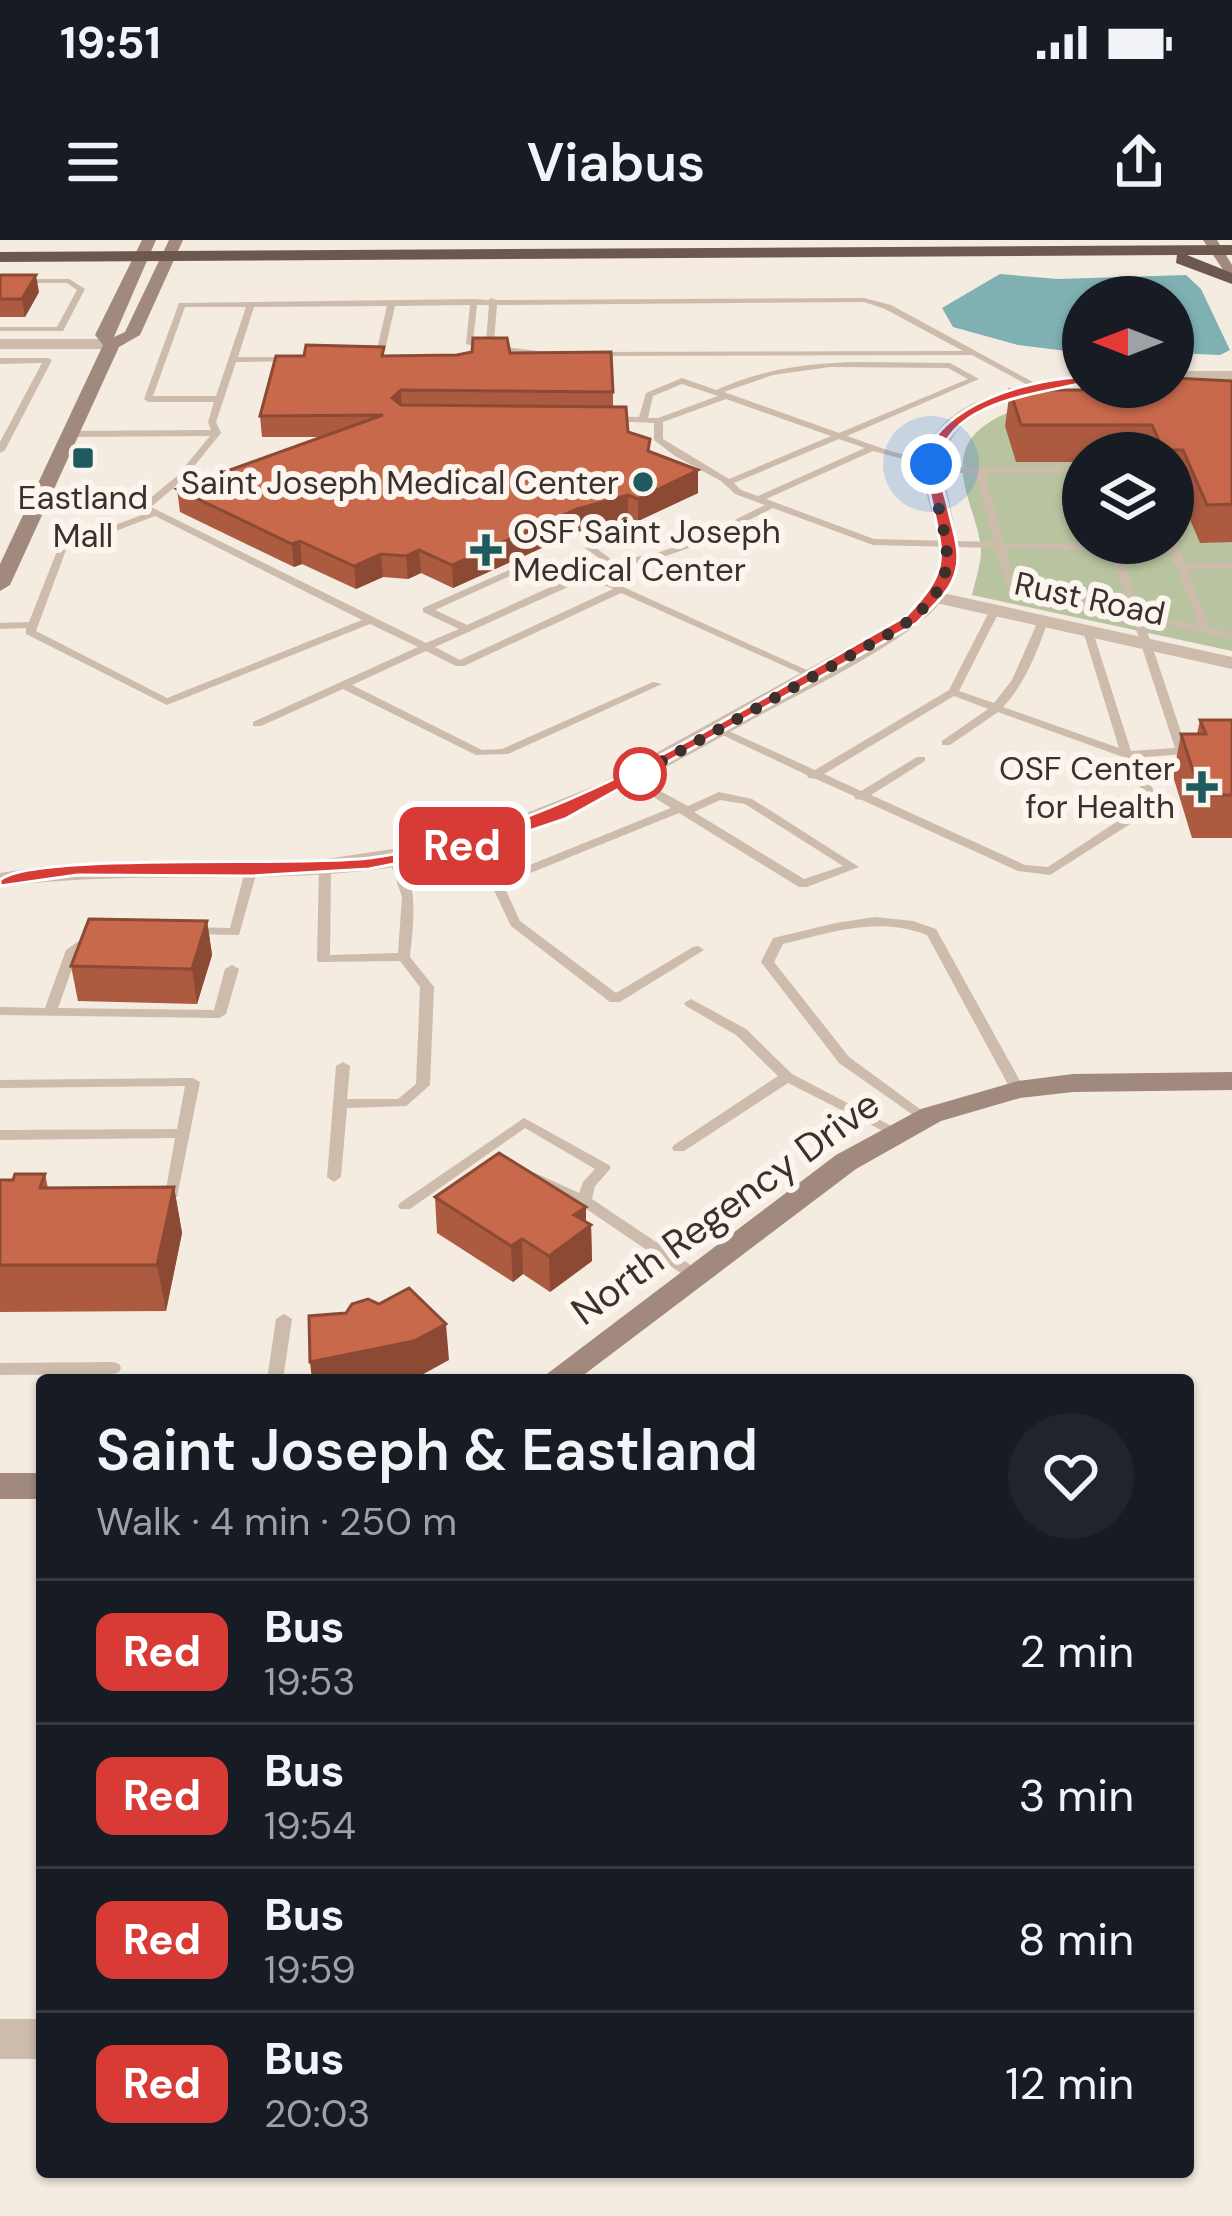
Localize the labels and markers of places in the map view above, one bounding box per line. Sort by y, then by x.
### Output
marker: Eastland Mall [70,445,96,471]
place label: Saint Joseph Medical Center [181,461,619,504]
marker: Saint Joseph Medical Center [630,469,656,495]
place label: Eastland Mall [18,476,148,557]
place label: OSF Saint Joseph Medical Center [513,510,781,591]
marker: OSF Saint Joseph Medical Center [470,534,502,566]
place label: OSF Center for Health [999,747,1175,828]
unlabelled marker [615,749,665,799]
marker: OSF Center for Health [1186,771,1218,803]

